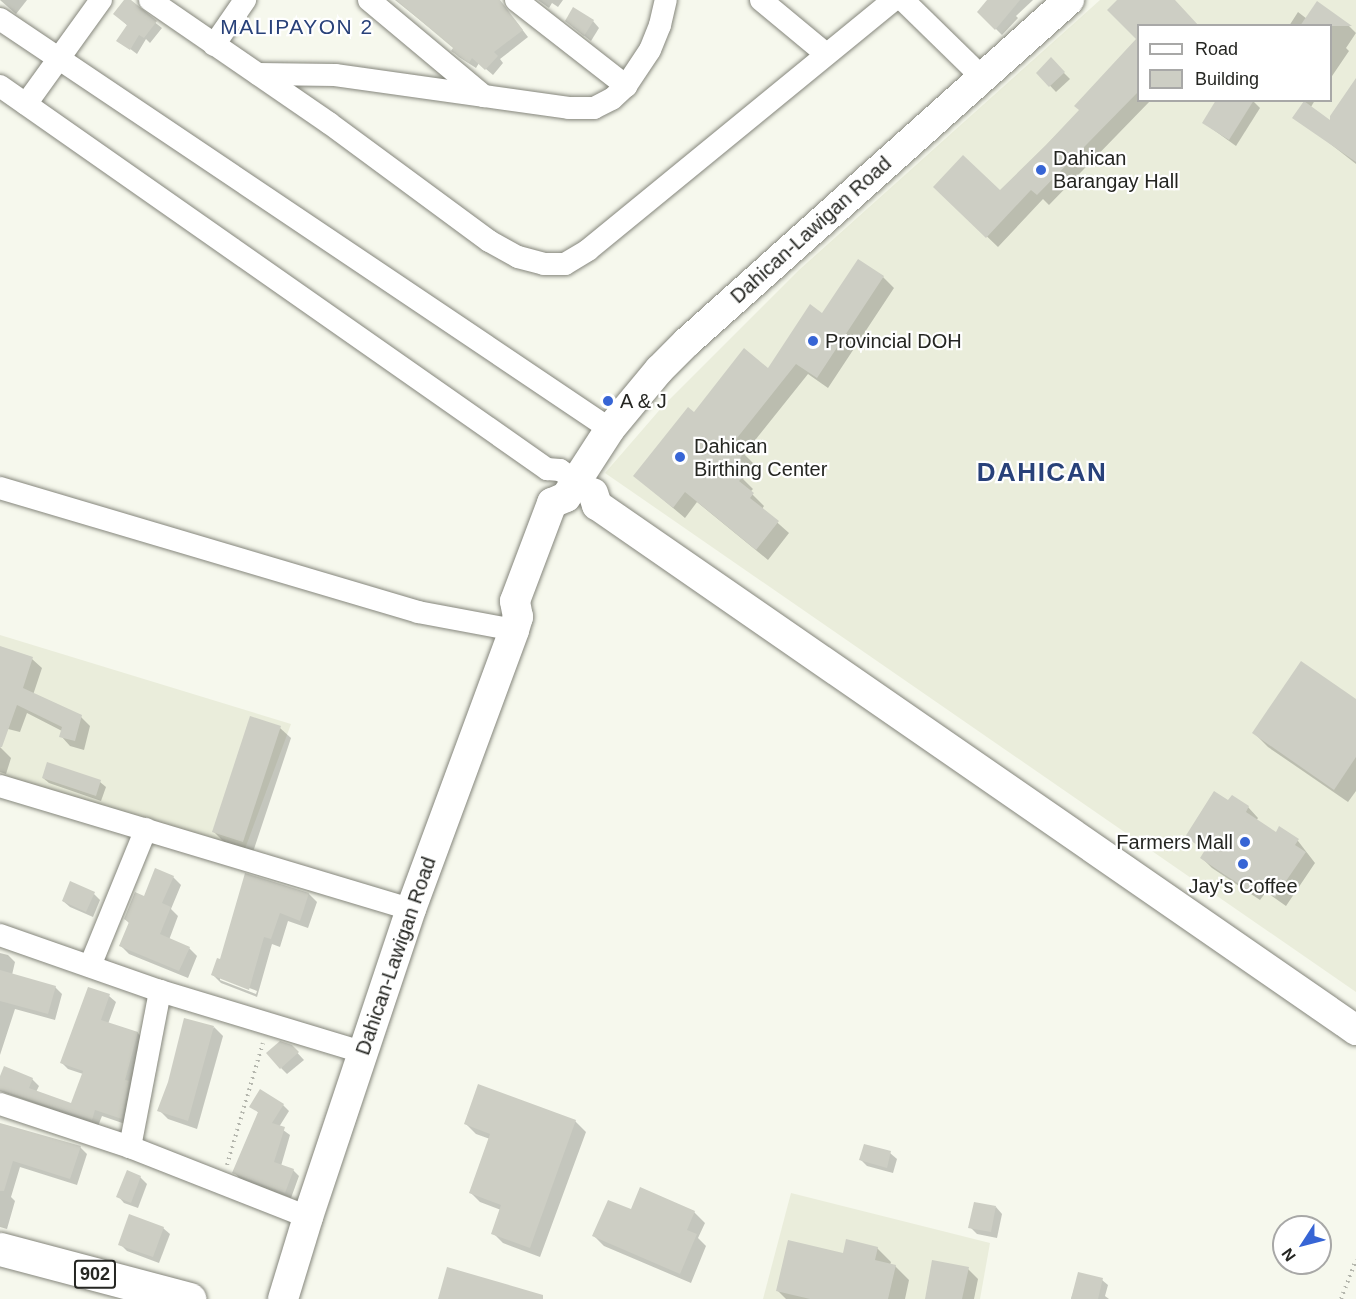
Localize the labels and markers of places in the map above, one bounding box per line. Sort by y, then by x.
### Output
place label: Dahican Barangay Hall [1053,146,1179,193]
marker: Dahican Barangay Hall [1034,163,1048,177]
place label: Provincial DOH [825,329,962,353]
marker: Provincial DOH [806,334,820,348]
place label: A & J [620,389,668,413]
marker: A & J [601,394,615,408]
place label: Dahican Birthing Center [694,434,827,481]
marker: Dahican Birthing Center [671,448,689,466]
place label: Farmers Mall [1116,830,1233,854]
marker: Farmers Mall [1238,835,1252,849]
marker: Jay's Coffee [1236,857,1250,871]
place label: Jay's Coffee [1188,874,1298,898]

